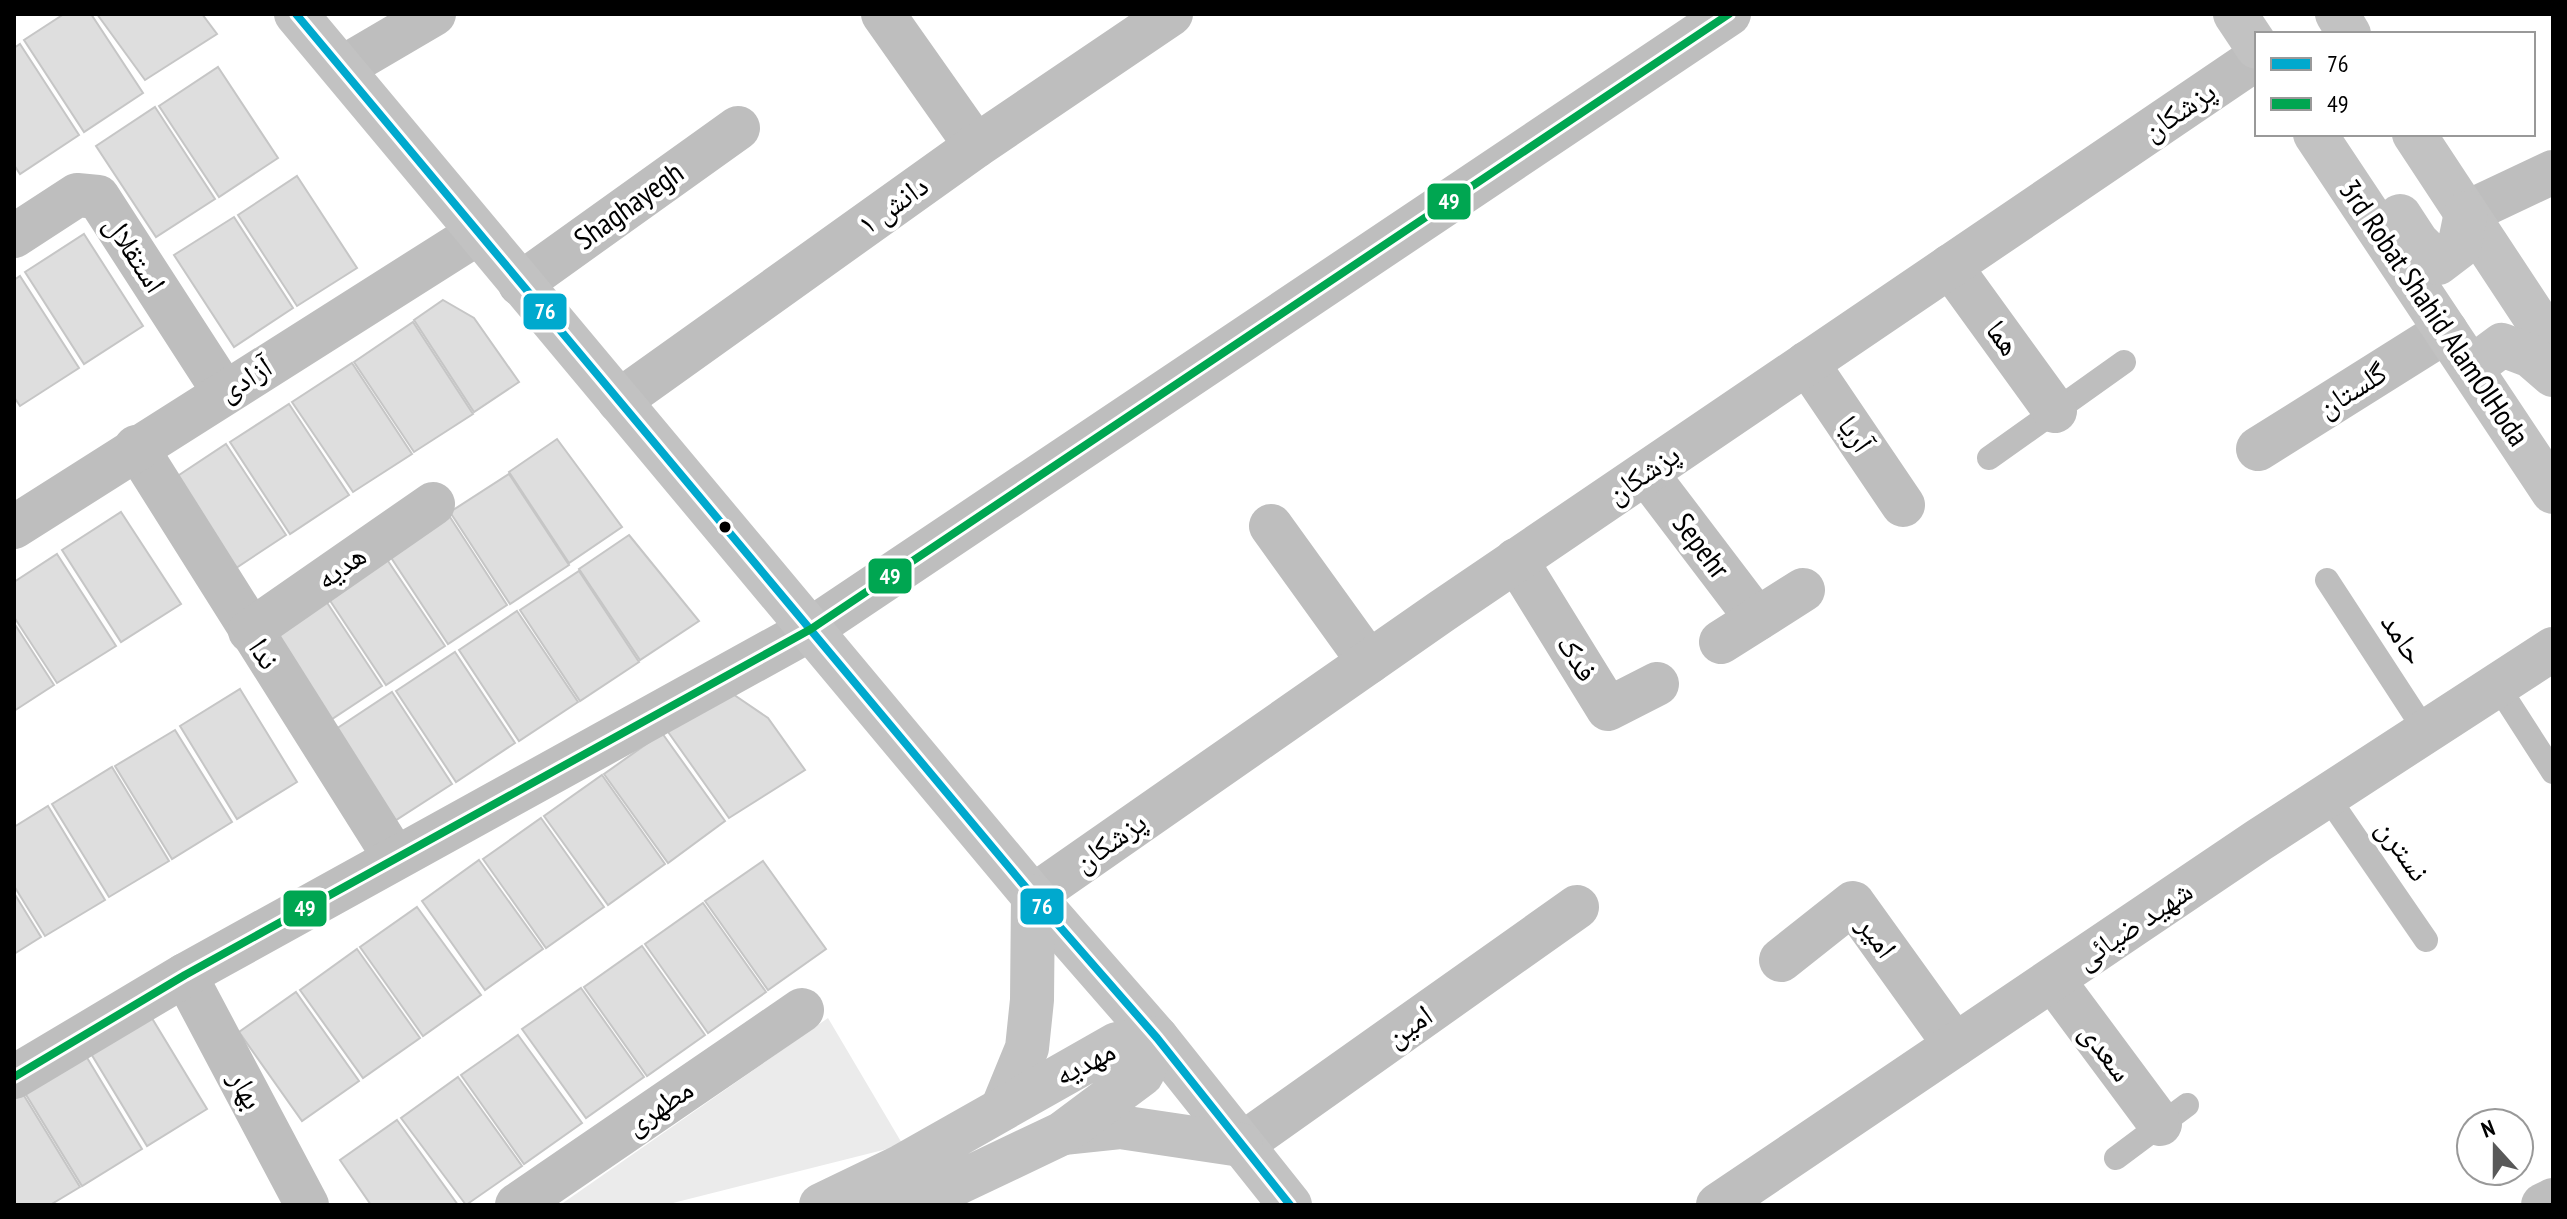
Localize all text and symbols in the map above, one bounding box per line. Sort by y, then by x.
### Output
legend [2255,32,2535,136]
text: 76 [2327,48,2349,79]
street label: پزشکان [2134,71,2223,149]
text: 49 [2327,88,2349,119]
street label: Shaghayegh [566,152,690,258]
street label: دانش ۱ [849,165,935,243]
street label: 3rd Robat Shahid AlamOlHoda [2331,171,2539,453]
line badge: 49 [1426,182,1472,221]
text: 49 [1438,187,1460,215]
street label: استقلال [97,207,176,300]
line badge: 76 [522,292,568,331]
text: 76 [534,297,556,325]
street label: هما [1978,311,2030,363]
street label: آزادی [210,345,280,409]
street label: گلستان [2309,352,2394,425]
street label: آریا [1830,407,1883,460]
street label: پزشکان [1598,434,1687,512]
street label: Sepehr [1665,505,1740,586]
unlabelled marker [717,519,733,535]
street label: هدیه [307,535,373,597]
line badge: 49 [867,557,913,595]
text: 49 [879,562,901,590]
street label: حامد [2373,605,2435,672]
street label: فدک [1549,626,1608,688]
street label: ندا [241,630,290,676]
street label: پزشکان [1065,802,1154,880]
street label: نسترن [2369,810,2440,888]
street label: شهید ضیائی [2067,870,2199,977]
line badge: 76 [1019,887,1065,926]
line badge: 49 [282,889,328,928]
text: 76 [1031,892,1053,920]
text: 49 [294,894,316,922]
street label: امیر [1849,906,1907,965]
street label: امین [1377,995,1439,1055]
street label: سعدی [2072,1013,2142,1089]
street label: مهدیه [1047,1030,1121,1093]
street label: بهار [221,1062,274,1116]
street label: مطهری [616,1069,700,1143]
north arrow [2455,1107,2535,1187]
text: N [2477,1113,2498,1144]

